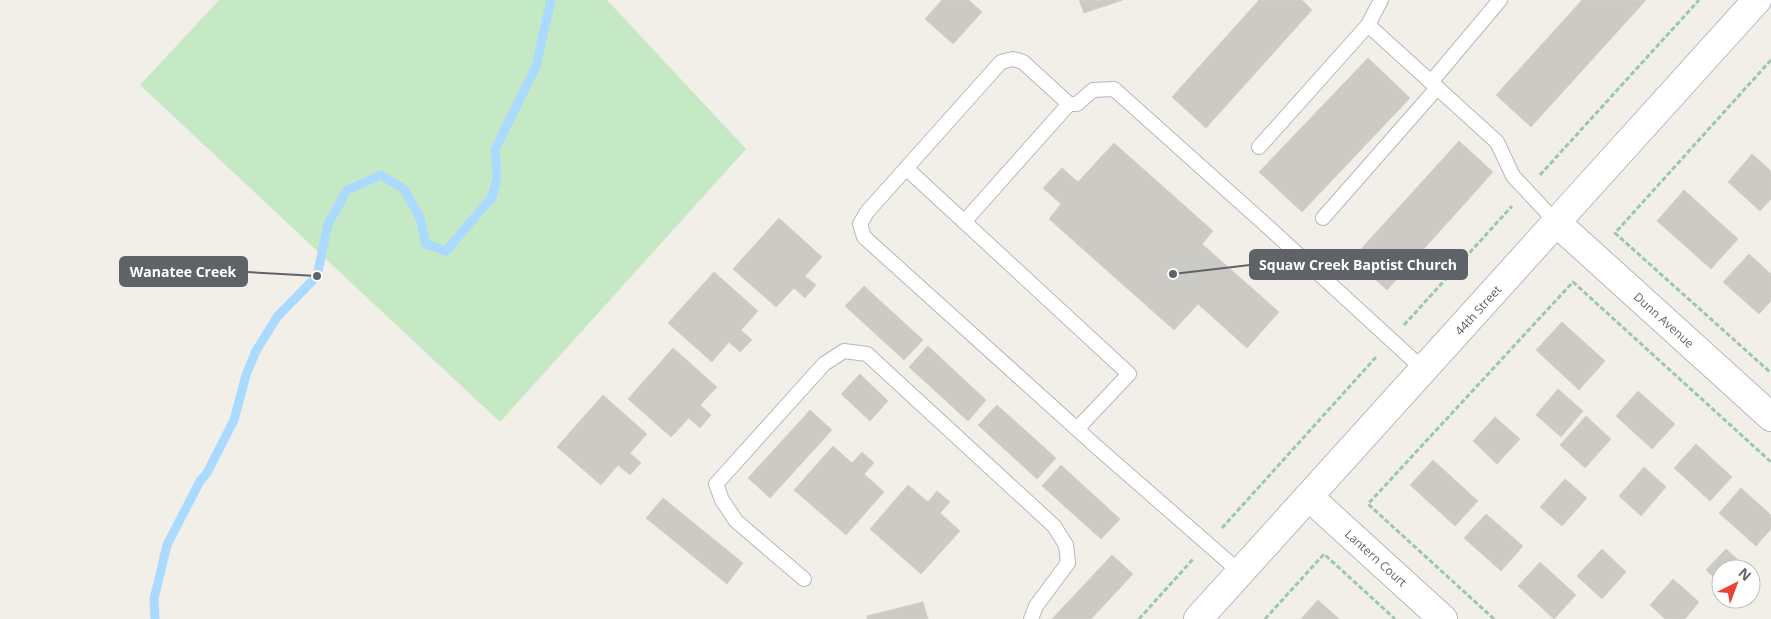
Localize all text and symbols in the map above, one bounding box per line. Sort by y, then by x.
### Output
callout: Squaw Creek Baptist Church [1250,250,1467,279]
text: Squaw Creek Baptist Church [1259,255,1457,274]
callout: Wanatee Creek [120,257,247,286]
text: Wanatee Creek [130,262,237,281]
street label: 44th Street [1451,281,1505,339]
street label: Dunn Avenue [1630,288,1698,352]
street label: Lantern Court [1341,526,1411,590]
north arrow [1711,559,1761,609]
text: N [1734,563,1756,585]

